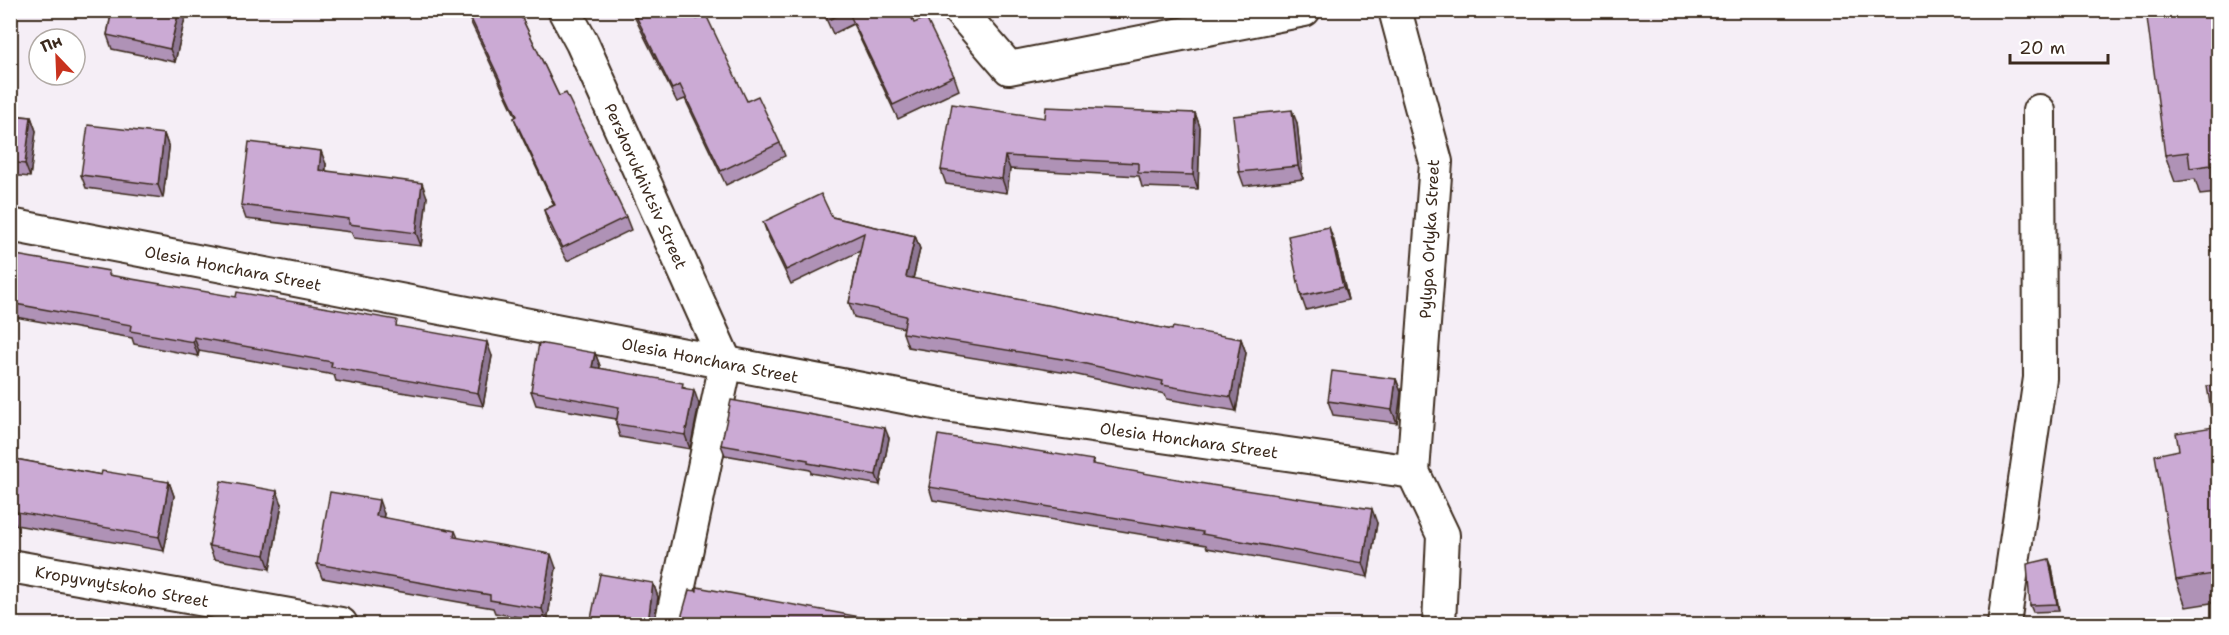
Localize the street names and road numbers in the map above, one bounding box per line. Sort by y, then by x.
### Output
street label: Pershorukhivtsiv Street [600,100,692,272]
street label: Pylypa Orlyka Street [1415,159,1444,319]
street label: Olesia Honchara Street [143,241,323,296]
street label: Olesia Honchara Street [620,333,800,388]
street label: Olesia Honchara Street [1099,418,1279,463]
street label: Kropyvnytskoho Street [33,561,210,612]

